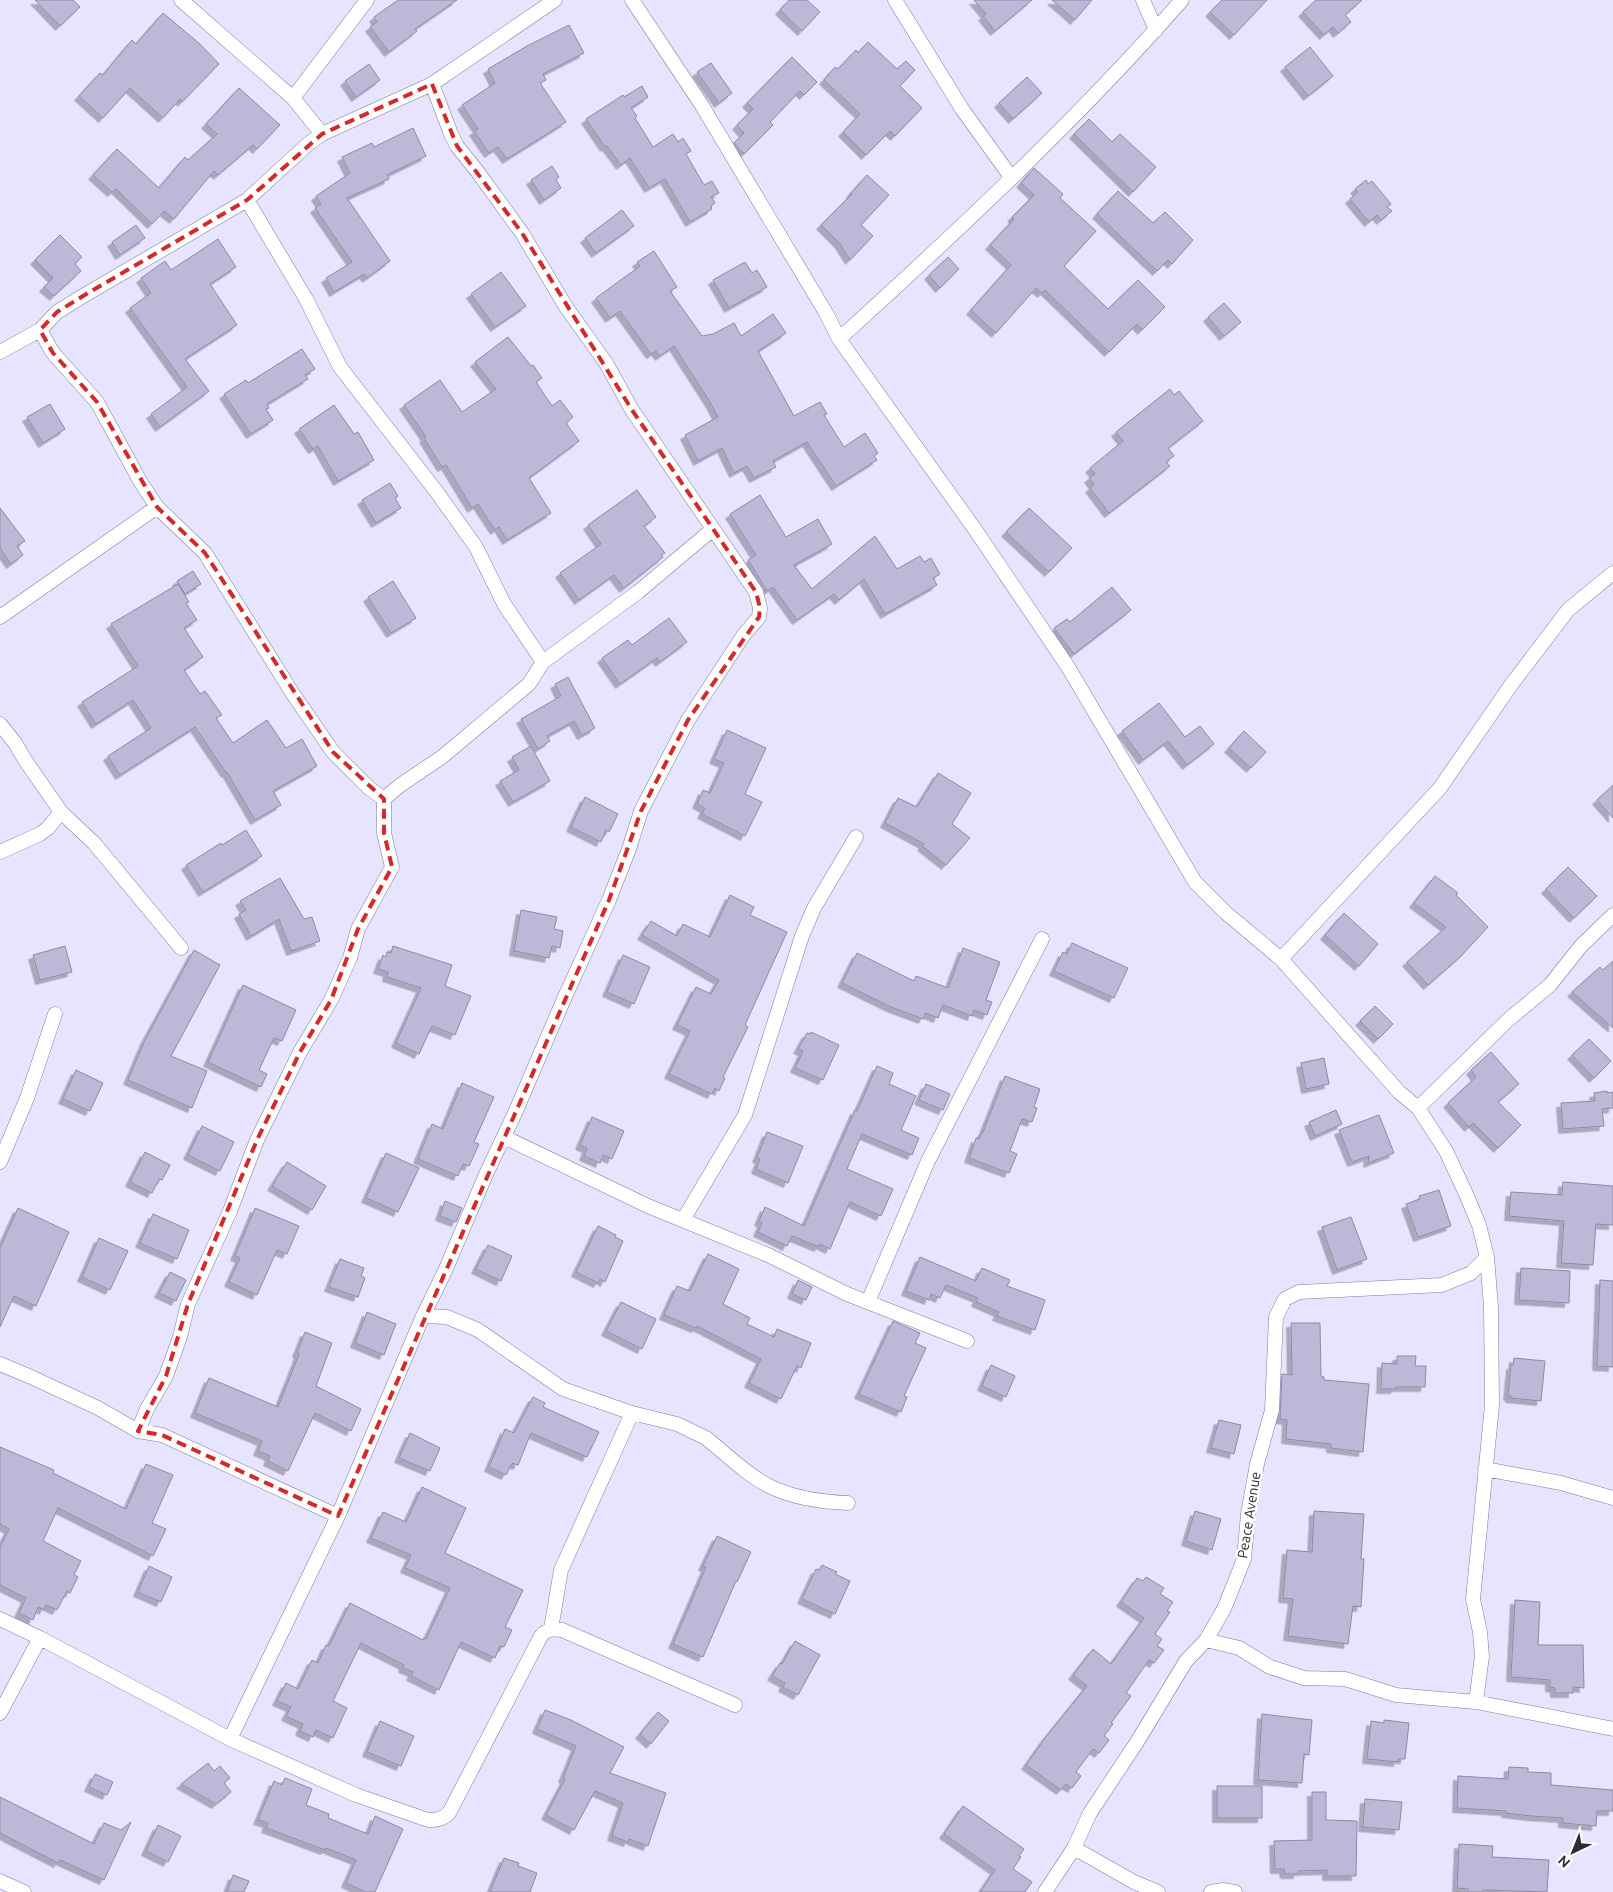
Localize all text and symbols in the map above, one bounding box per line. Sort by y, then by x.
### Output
street label: Peace Avenue [1234,1470,1264,1560]
north arrow [1548,1827,1598,1877]
text: N [1555,1852,1573,1871]

